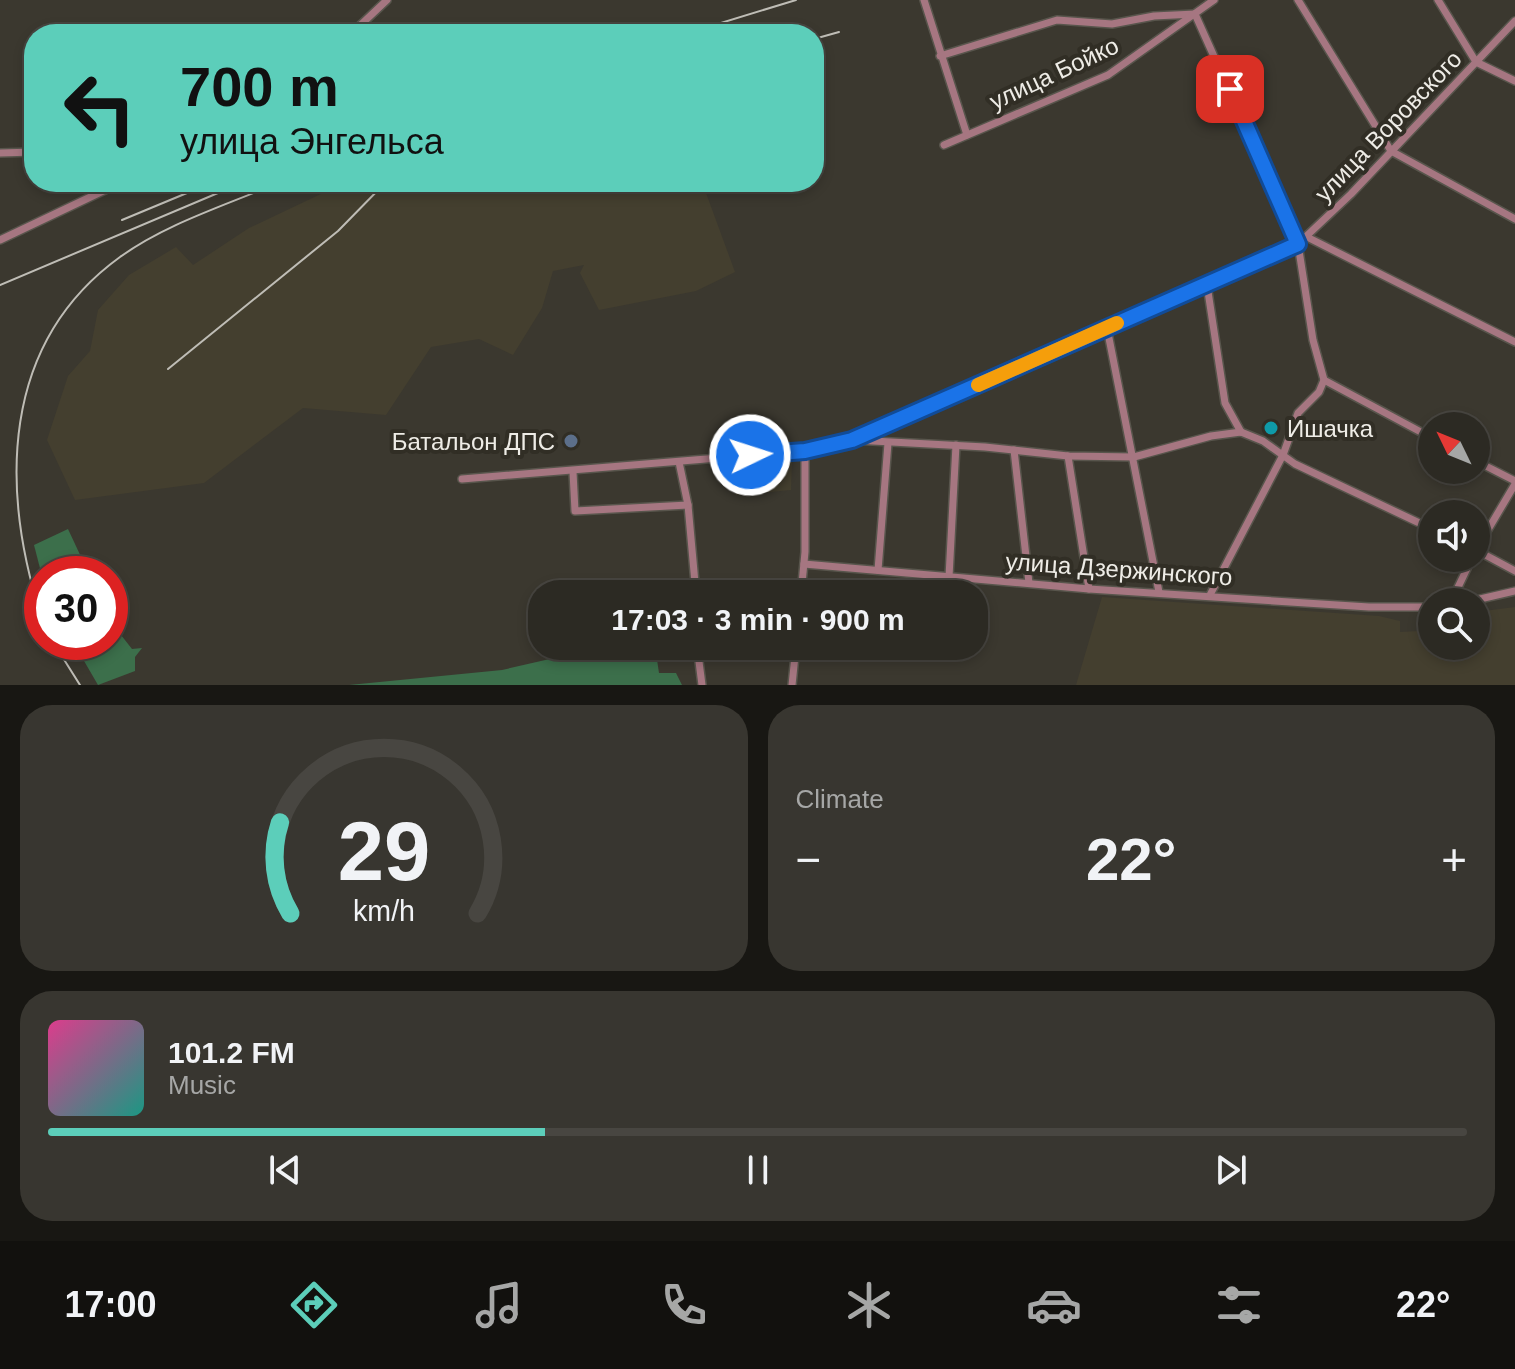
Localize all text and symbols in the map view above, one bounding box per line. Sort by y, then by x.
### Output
street label: улица Бойко [985,31,1123,115]
street label: улица Воровского [1309,45,1467,207]
text: 700 m [180,55,339,118]
pin [1196,55,1264,123]
icon: left [48,56,152,160]
icon: arrive [1208,67,1252,111]
text: улица Энгельса [180,121,444,162]
north arrow [1418,412,1490,484]
map controls [1418,412,1490,660]
position arrow [708,413,792,497]
place label: Ишачка [1287,415,1374,442]
marker: Ишачка [1262,419,1280,437]
place label: Батальон ДПС [392,428,555,455]
marker: Батальон ДПС [562,432,580,450]
button: sound [1418,500,1490,572]
street label: улица Дзержинского [1005,548,1233,590]
speed limit sign: 30 [24,556,128,660]
button: search [1418,588,1490,660]
text: 17:03 · 3 min · 900 m [611,603,905,636]
text: Climate [796,784,884,814]
text: 29 [337,805,430,898]
text: 22° [1086,826,1177,893]
text: − [796,835,821,884]
text: + [1441,835,1467,884]
text: km/h [353,895,415,927]
text: 101.2 FM [168,1036,295,1069]
text: Music [168,1070,236,1100]
icon: previous [263,1148,307,1192]
icon: pause [736,1148,780,1192]
icon: next [1209,1148,1253,1192]
icon: directions [286,1277,342,1333]
icon: music [471,1277,527,1333]
icon: phone [656,1277,712,1333]
icon: climate [841,1277,897,1333]
icon: car [1026,1277,1082,1333]
icon: filters [1211,1277,1267,1333]
text: 17:00 [65,1284,157,1325]
text: 22° [1396,1284,1450,1325]

